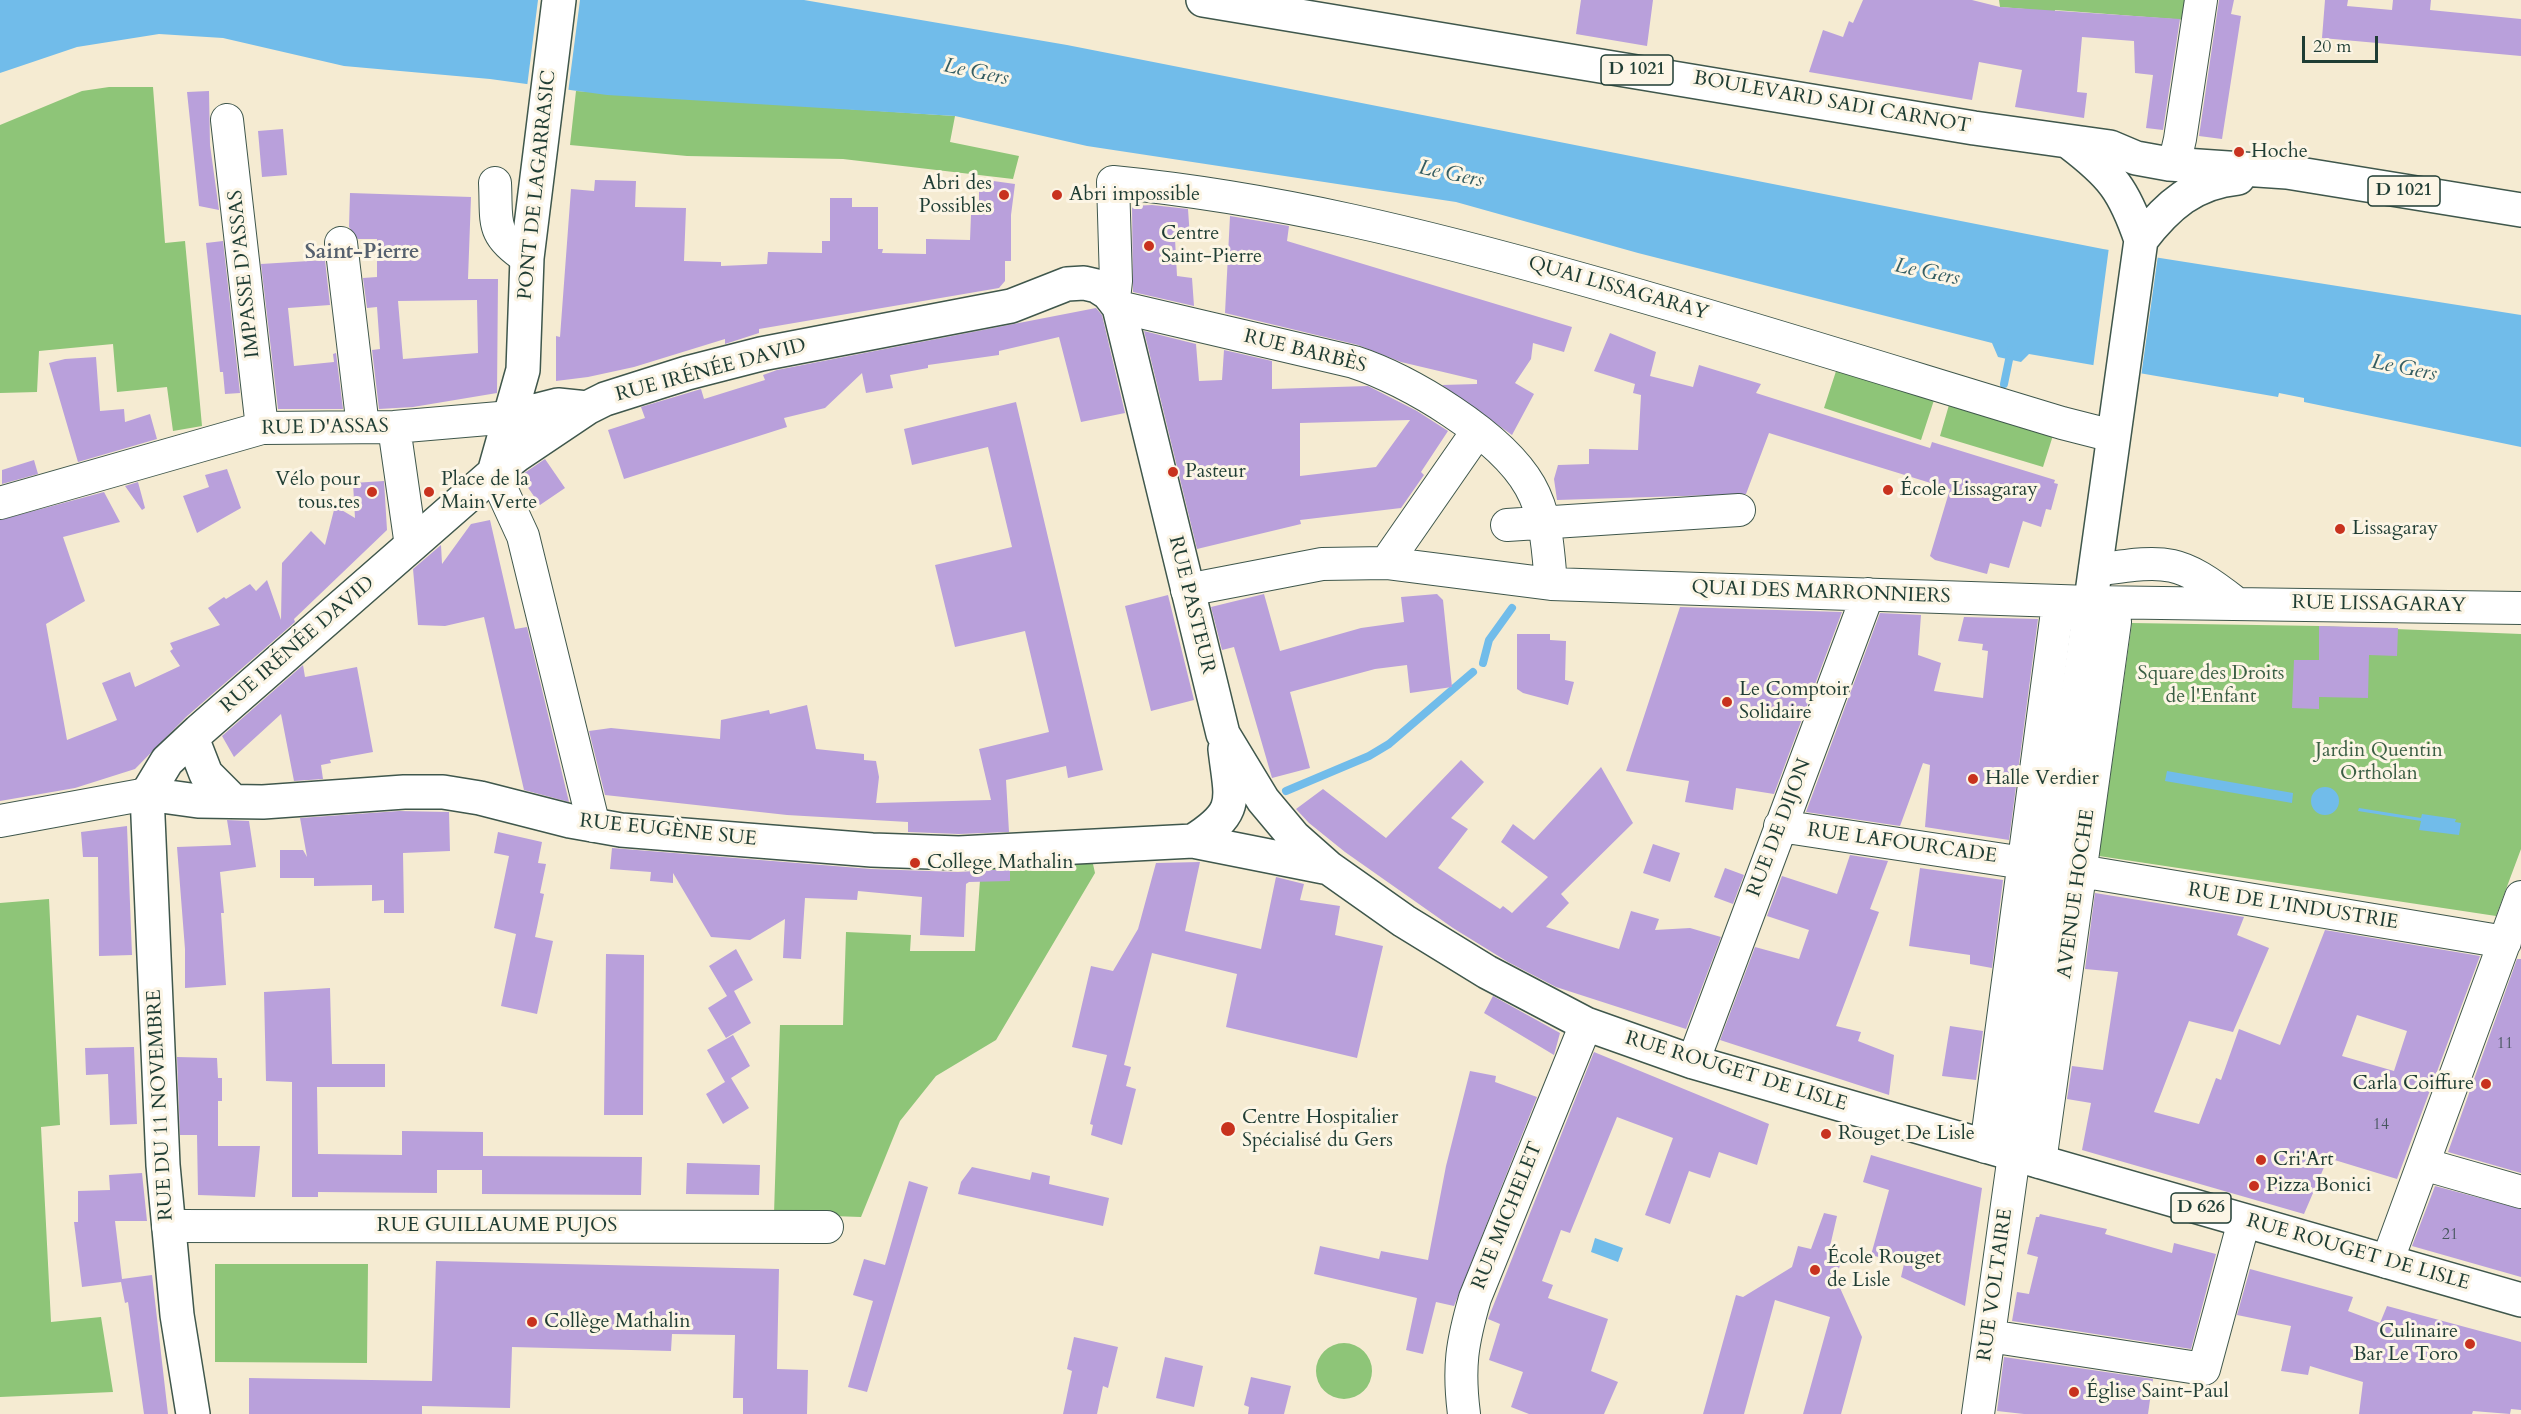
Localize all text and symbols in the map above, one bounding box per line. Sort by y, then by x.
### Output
scale bar [2305,24,2382,62]
text: 20 m [2313,34,2352,59]
water label: Le Gers [941,54,1011,92]
road number: D 1021 [1601,55,1673,85]
street label: BOULEVARD SADI CARNOT [1691,67,1973,139]
street label: PONT DE LAGARRASIC [514,69,562,301]
place label: Hoche [2251,140,2308,164]
marker: Hoche [2232,145,2246,159]
water label: Le Gers [1416,156,1486,194]
place label: Abri des Possibles [919,172,992,219]
road number: D 1021 [2368,176,2440,206]
place label: Abri impossible [1069,183,1200,207]
marker: Abri des Possibles [997,188,1011,202]
marker: Abri impossible [1050,188,1064,202]
street label: IMPASSE D'ASSAS [224,189,266,359]
place label: Centre Saint-Pierre [1161,222,1262,269]
marker: Centre Saint-Pierre [1142,239,1156,253]
district label: Saint-Pierre [305,240,419,266]
street label: QUAI LISSAGARAY [1525,252,1711,326]
water label: Le Gers [1892,254,1962,292]
street label: RUE BARBÈS [1241,325,1369,379]
street label: RUE IRÉNÉE DAVID [613,334,809,408]
water label: Le Gers [2369,350,2439,388]
street label: RUE D'ASSAS [261,415,389,441]
place label: Pasteur [1185,460,1246,484]
marker: Pasteur [1166,465,1180,479]
place label: Vélo pour tous.tes [275,468,360,515]
place label: Place de la Main Verte [441,468,537,515]
place label: École Lissagaray [1900,478,2038,502]
marker: École Lissagaray [1881,483,1895,497]
marker: Vélo pour tous.tes [365,485,379,499]
marker: Place de la Main Verte [422,485,436,499]
place label: Lissagaray [2352,517,2438,541]
marker: Lissagaray [2333,522,2347,536]
street label: RUE PASTEUR [1162,534,1220,676]
street label: RUE IRÉNÉE DAVID [216,572,380,718]
street label: QUAI DES MARRONNIERS [1691,576,1951,610]
street label: RUE LISSAGARAY [2292,591,2466,619]
park label: Square des Droits de l'Enfant [2138,662,2284,709]
place label: Le Comptoir Solidaire [1739,678,1849,725]
marker: Le Comptoir Solidaire [1720,695,1734,709]
park label: Jardin Quentin Ortholan [2315,739,2443,786]
street label: RUE DE DIJON [1743,756,1817,900]
place label: Halle Verdier [1985,767,2099,791]
marker: Halle Verdier [1966,772,1980,786]
street label: AVENUE HOCHE [2053,808,2101,980]
street label: RUE EUGÈNE SUE [578,810,758,852]
street label: RUE LAFOURCADE [1806,819,1998,869]
place label: College Mathalin [927,851,1074,875]
marker: College Mathalin [908,856,922,870]
street label: RUE DE L'INDUSTRIE [2186,879,2400,935]
street label: RUE DU 11 NOVEMBRE [143,989,179,1221]
street label: RUE ROUGET DE LISLE [1622,1027,1850,1117]
house number: 11 [2497,1034,2513,1054]
place label: Carla Coiffure [2353,1072,2474,1096]
marker: Carla Coiffure [2479,1077,2493,1091]
place label: Centre Hospitalier Spécialisé du Gers [1242,1106,1398,1153]
house number: 14 [2373,1115,2389,1135]
marker: Centre Hospitalier Spécialisé du Gers [1219,1120,1237,1138]
place label: Rouget De Lisle [1838,1122,1975,1146]
marker: Rouget De Lisle [1819,1127,1833,1141]
street label: RUE MICHELET [1467,1139,1549,1293]
place label: Cri'Art [2273,1148,2334,1172]
marker: Cri'Art [2254,1153,2268,1167]
place label: Pizza Bonici [2266,1174,2371,1198]
marker: Pizza Bonici [2247,1179,2261,1193]
road number: D 626 [2171,1193,2231,1223]
street label: RUE VOLTAIRE [1973,1207,2019,1363]
street label: RUE ROUGET DE LISLE [2244,1210,2472,1296]
street label: RUE GUILLAUME PUJOS [377,1214,617,1238]
house number: 21 [2442,1225,2458,1245]
place label: École Rouget de Lisle [1827,1246,1941,1293]
marker: École Rouget de Lisle [1808,1263,1822,1277]
place label: Collège Mathalin [544,1310,691,1334]
marker: Collège Mathalin [525,1315,539,1329]
place label: Culinaire Bar Le Toro [2353,1320,2458,1367]
marker: Culinaire Bar Le Toro [2463,1337,2477,1351]
place label: Église Saint-Paul [2086,1380,2229,1404]
marker: Église Saint-Paul [2067,1385,2081,1399]

